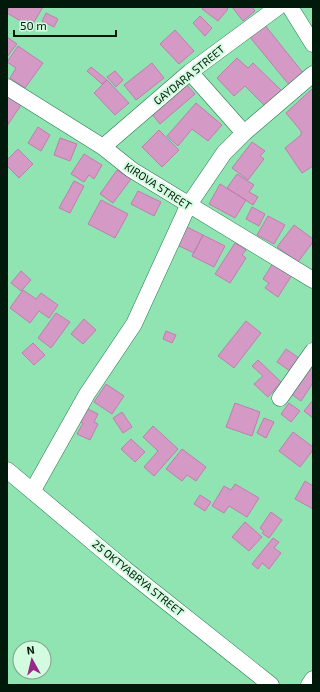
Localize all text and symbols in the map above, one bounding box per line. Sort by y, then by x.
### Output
scale bar [14,12,116,38]
text: 50 m [20,18,47,32]
street label: GAYDARA STREET [151,42,227,107]
street label: KIROVA STREET [122,159,195,212]
street label: 25 OKTYABRYA STREET [90,537,187,619]
north arrow [12,640,52,680]
text: N [26,643,35,657]

